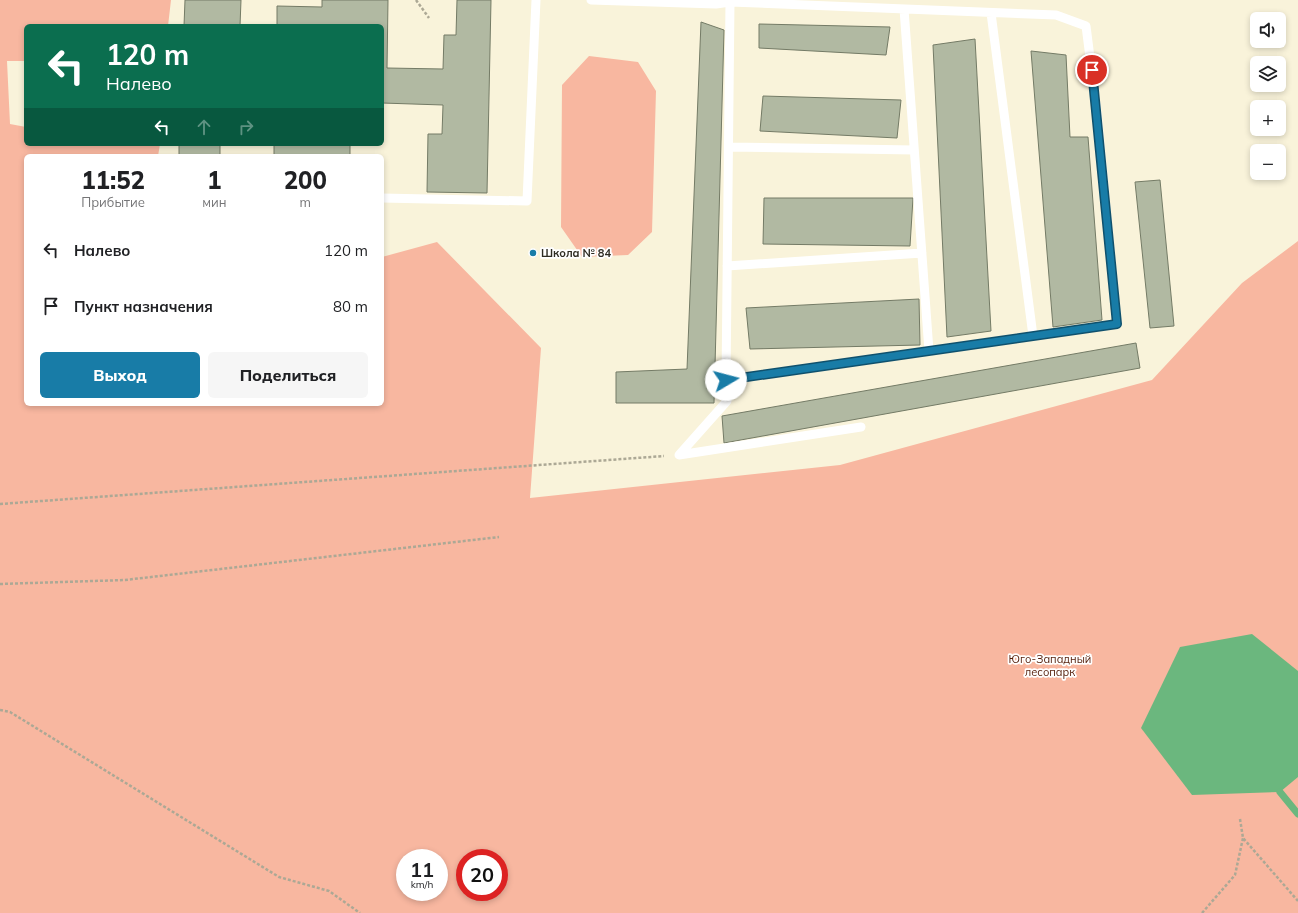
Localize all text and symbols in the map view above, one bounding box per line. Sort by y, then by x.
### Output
map controls [1250,12,1286,180]
button: sound [1250,12,1286,48]
text: 120 m [106,37,189,72]
icon: left [40,40,92,92]
pin [1075,53,1109,87]
button: layers [1250,56,1286,92]
icon: arrive [1081,59,1103,81]
text: Налево [106,72,172,95]
button: + [1250,100,1286,136]
icon: left [151,116,173,138]
icon: ahead [193,116,215,138]
icon: right [235,116,257,138]
button: − [1250,144,1286,180]
text: 11:52 [81,165,145,195]
text: 1 [207,165,222,195]
text: 200 [284,165,327,195]
text: Прибытие [81,194,145,210]
text: мин [202,194,226,210]
text: m [300,194,311,210]
icon: left [40,239,62,261]
text: Налево [74,241,130,260]
text: 120 m [324,241,368,260]
place label: Школа № 84 [541,246,611,260]
marker: Школа № 84 [528,248,538,258]
icon: arrive [40,295,62,317]
text: Пункт назначения [74,297,213,316]
text: 80 m [333,297,368,316]
button: Выход [40,352,200,398]
button: Поделиться [208,352,368,398]
position arrow [705,359,747,401]
park label: Юго-Западный лесопарк [1009,652,1091,679]
speed limit sign: 20 [456,849,508,901]
text: 11 [410,857,434,882]
text: km/h [411,878,433,891]

